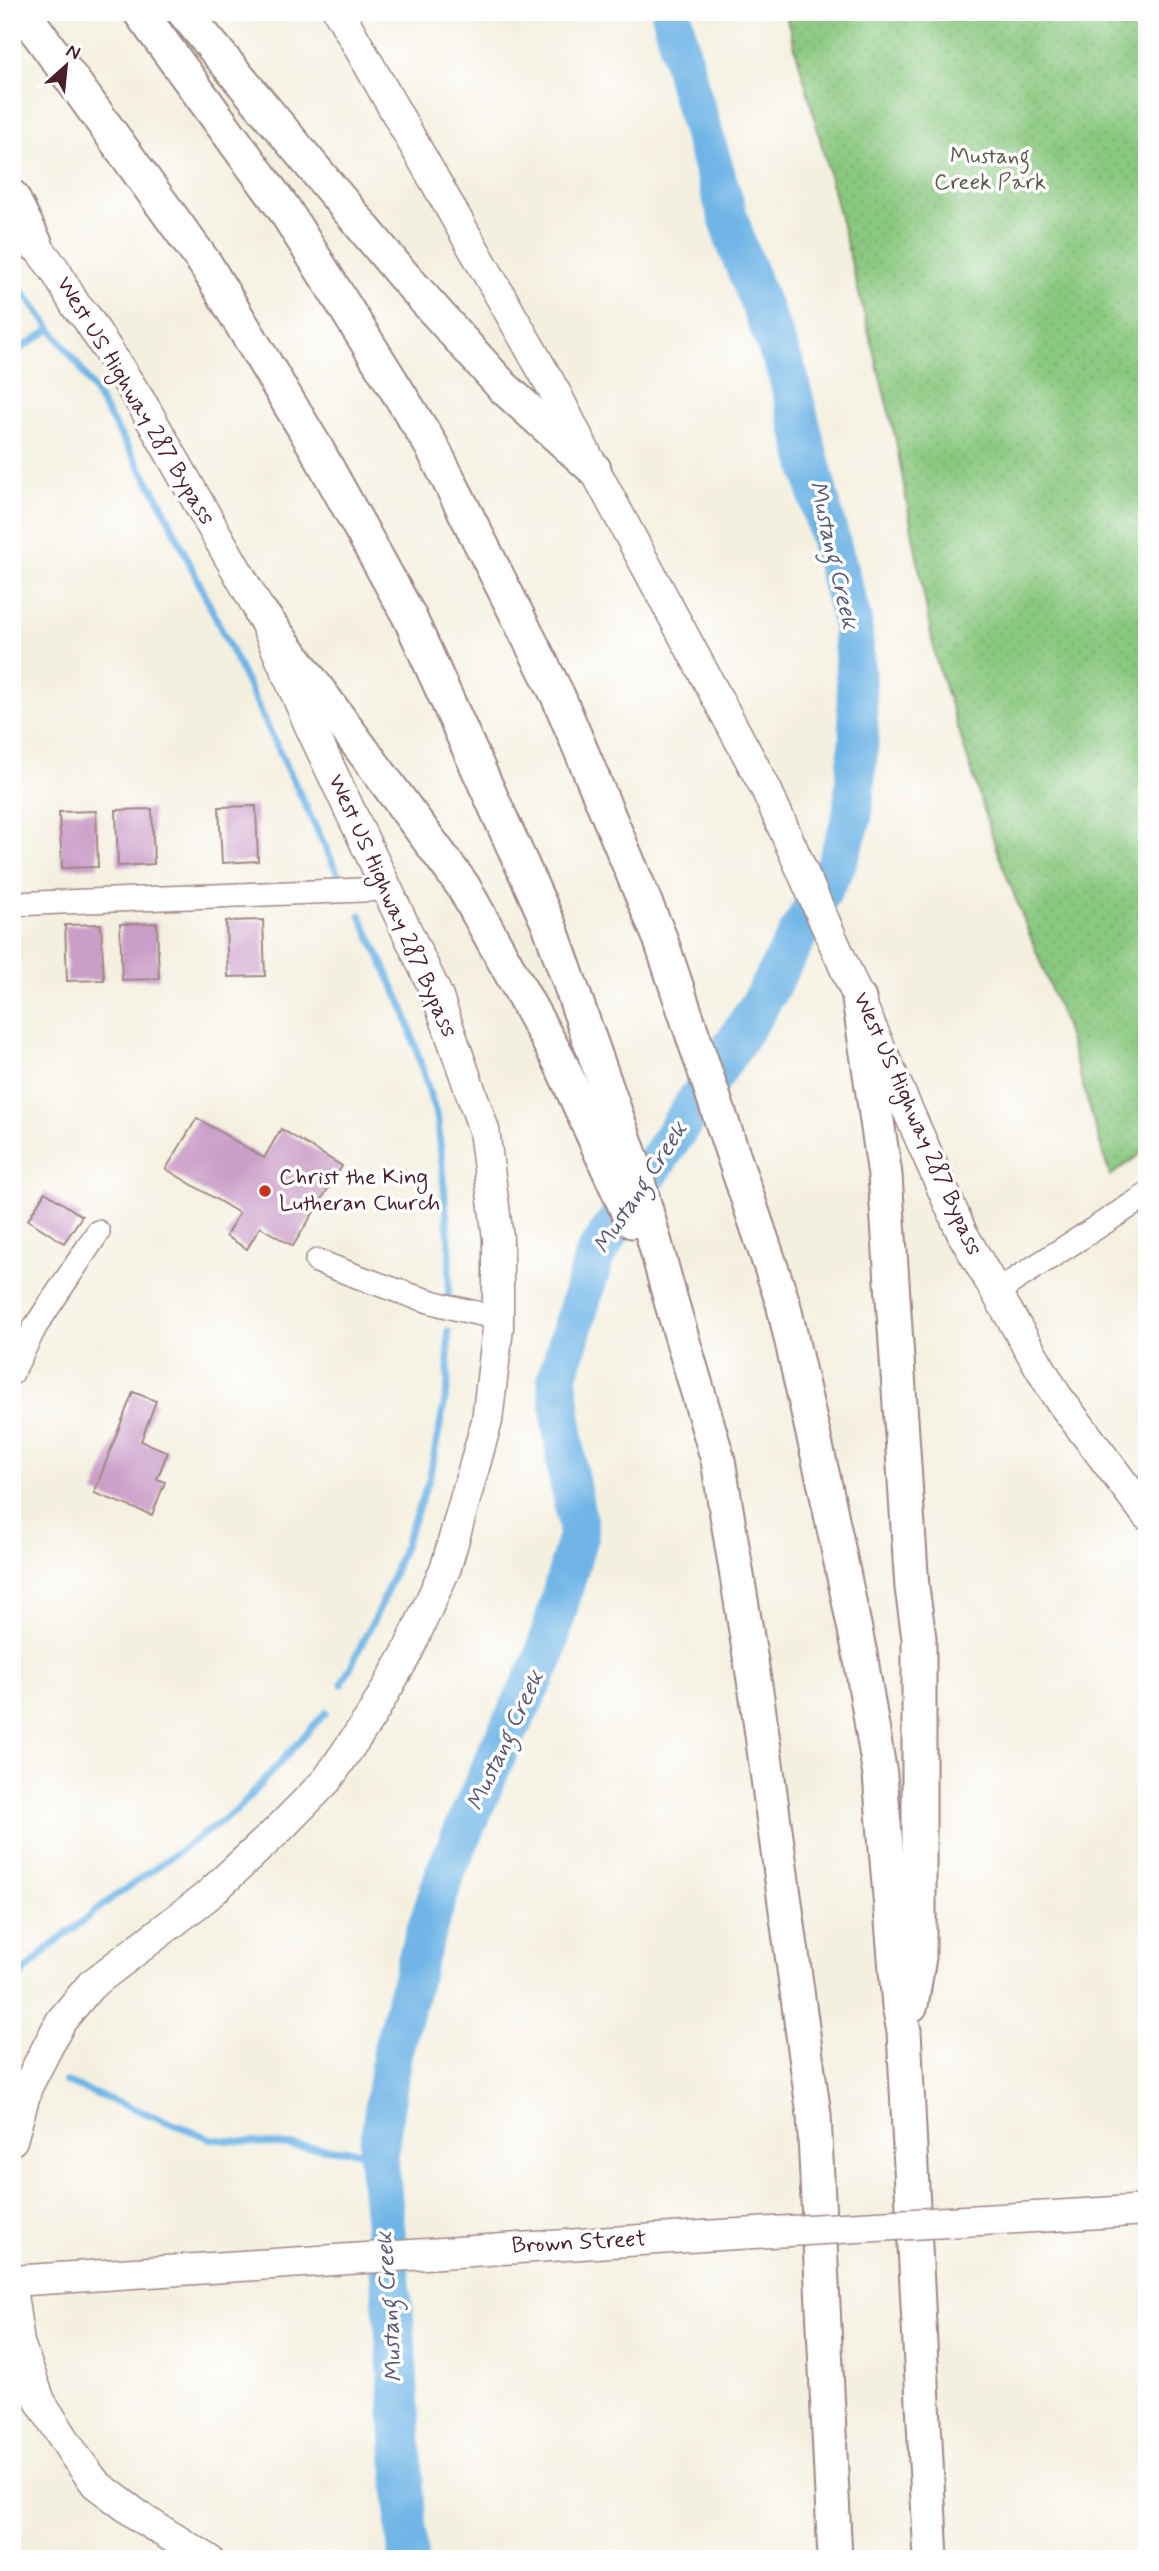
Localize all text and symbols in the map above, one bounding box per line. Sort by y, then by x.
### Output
north arrow [32,32,102,102]
text: N [62,38,84,66]
park label: Mustang Creek Park [934,142,1046,198]
street label: West US Highway 287 Bypass [47,271,221,532]
water label: Mustang Creek [798,478,865,634]
street label: West US Highway 287 Bypass [319,770,464,1043]
street label: West US Highway 287 Bypass [844,988,989,1261]
water label: Mustang Creek [587,1115,698,1261]
place label: Christ the King Lutheran Church [279,1163,440,1219]
marker: Christ the King Lutheran Church [257,1183,273,1199]
water label: Mustang Creek [460,1665,555,1817]
street label: Brown Street [511,2224,647,2262]
water label: Mustang Creek [369,2229,414,2383]

